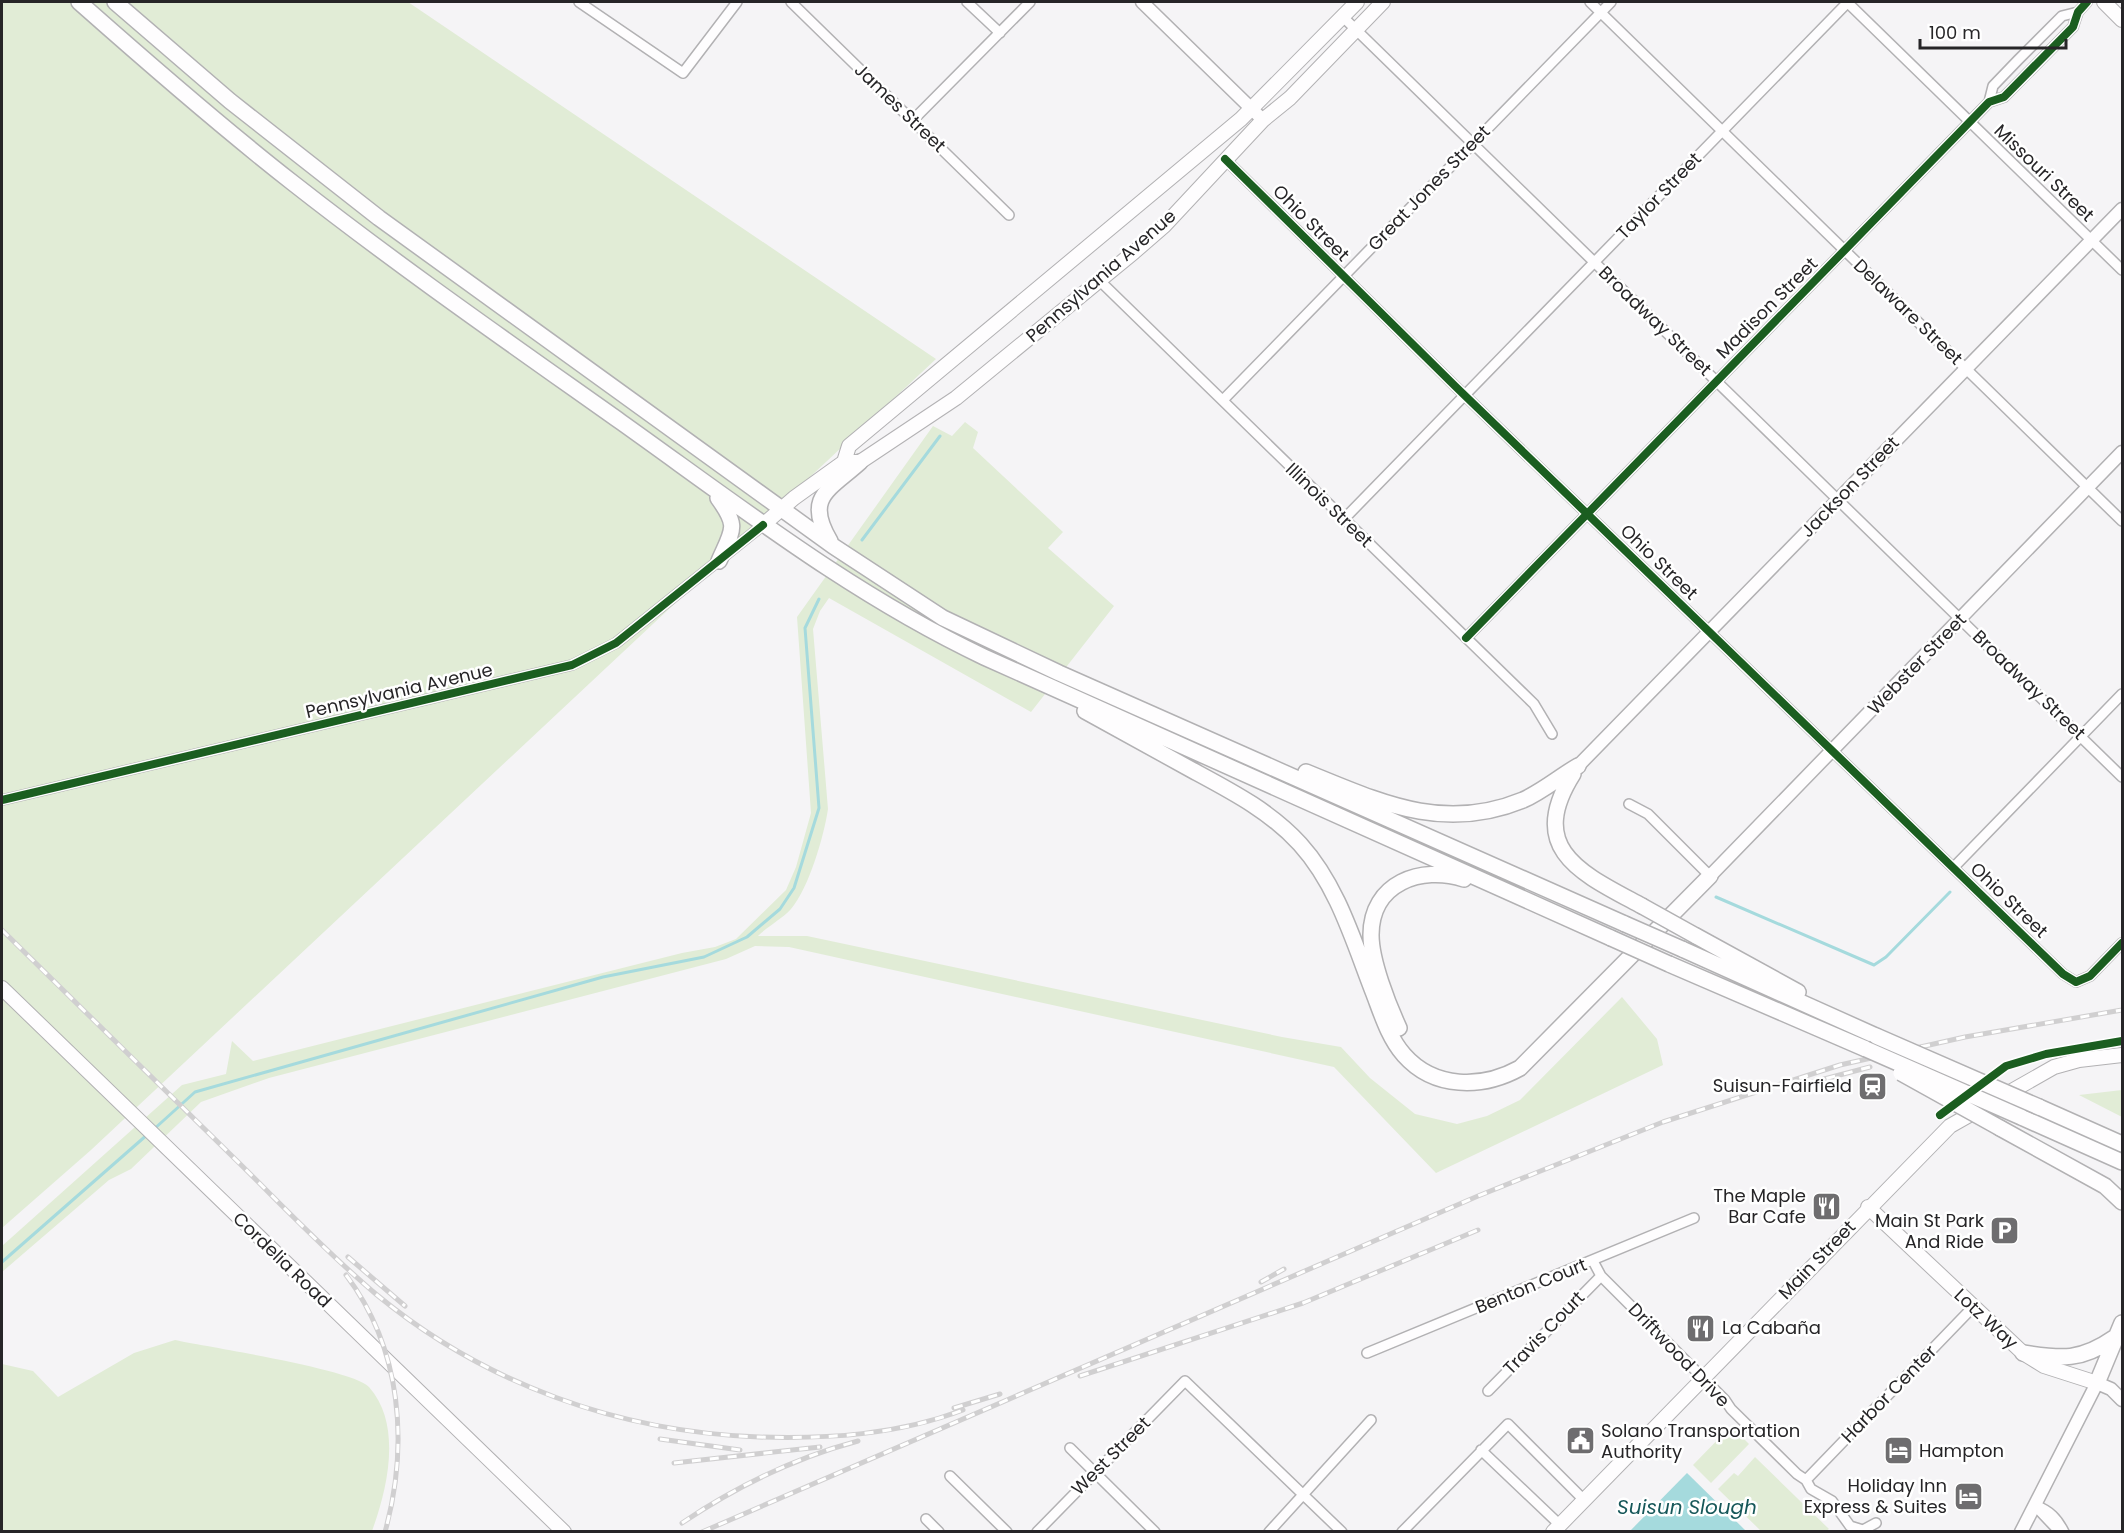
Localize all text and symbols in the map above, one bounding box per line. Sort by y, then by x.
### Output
scale bar [1920,12,2066,50]
text: 100 m [1929,20,1981,45]
street label: James Street [849,58,952,158]
street label: Missouri Street [1989,118,2100,227]
street label: Great Jones Street [1362,119,1495,256]
street label: Taylor Street [1611,147,1707,245]
street label: Ohio Street [1267,179,1355,267]
street label: Pennsylvania Avenue [1020,203,1181,348]
street label: Madison Street [1710,251,1823,364]
street label: Delaware Street [1848,253,1968,370]
street label: Broadway Street [1593,260,1717,381]
street label: Jackson Street [1795,431,1904,543]
street label: Illinois Street [1280,457,1378,553]
street label: Ohio Street [1615,518,1704,605]
street label: Webster Street [1862,607,1972,720]
street label: Broadway Street [1967,624,2091,745]
street label: Pennsylvania Avenue [303,657,495,724]
street label: Ohio Street [1965,856,2054,943]
station icon: Suisun-Fairfield [1857,1070,1889,1102]
place label: Suisun-Fairfield [1713,1073,1852,1098]
place label: The Maple Bar Cafe [1713,1183,1806,1229]
restaurant icon: The Maple Bar Cafe [1811,1190,1843,1222]
street label: Cordelia Road [228,1206,337,1313]
place label: Main St Park And Ride [1875,1208,1985,1254]
street label: Main Street [1773,1215,1861,1305]
parking icon: Main St Park And Ride [1989,1215,2021,1247]
street label: Benton Court [1471,1252,1590,1319]
street label: Lotz Way [1949,1283,2024,1355]
street label: Travis Court [1497,1285,1590,1380]
street label: Driftwood Drive [1623,1297,1736,1412]
restaurant icon: La Cabaña [1685,1312,1717,1344]
place label: La Cabaña [1722,1315,1821,1340]
street label: Harbor Center [1835,1339,1942,1448]
street label: West Street [1066,1411,1156,1501]
place label: Solano Transportation Authority [1601,1418,1800,1464]
public building icon: Solano Transportation Authority [1564,1425,1596,1457]
hotel icon: Hampton [1882,1435,1914,1467]
place label: Hampton [1919,1438,2004,1463]
place label: Holiday Inn Express & Suites [1804,1473,1947,1519]
hotel icon: Holiday Inn Express & Suites [1952,1480,1984,1512]
water label: Suisun Slough [1617,1493,1757,1521]

